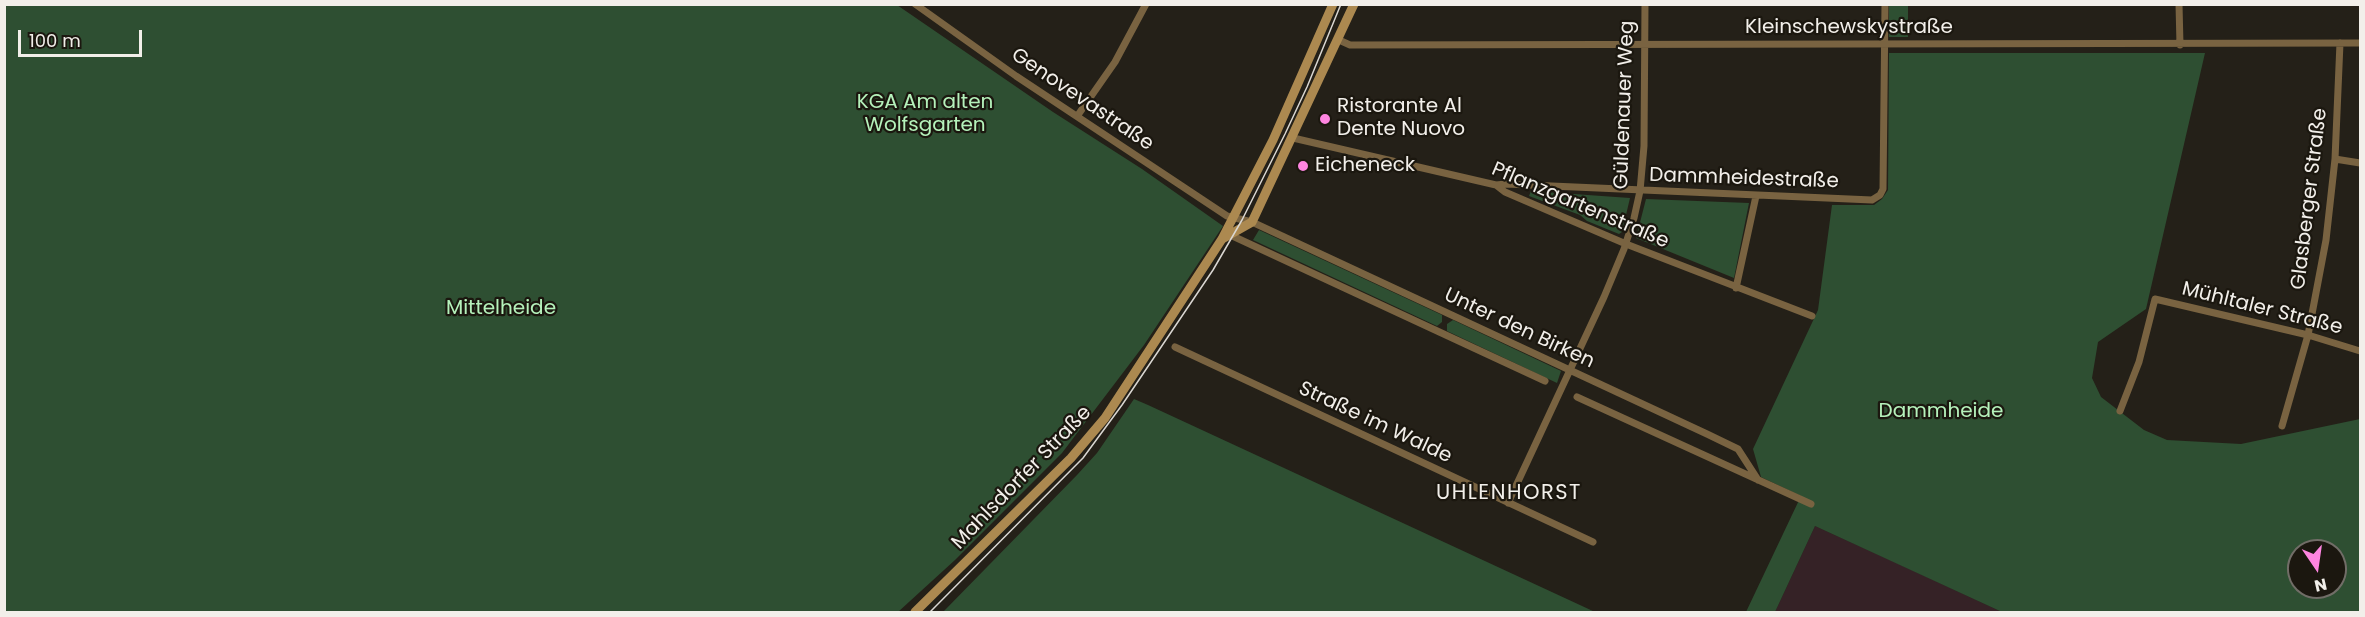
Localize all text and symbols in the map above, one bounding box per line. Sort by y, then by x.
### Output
street label: Kleinschewskystraße [1745,16,1953,40]
scale bar [21,18,146,56]
street label: Güldenauer Weg [1610,20,1640,190]
text: 100 m [29,28,81,53]
street label: Genovevastraße [1006,43,1158,157]
park label: KGA Am alten Wolfsgarten [857,91,993,138]
place label: Ristorante Al Dente Nuovo [1337,95,1465,142]
street label: Glasberger Straße [2287,107,2333,291]
marker: Ristorante Al Dente Nuovo [1318,112,1332,126]
place label: Eicheneck [1315,154,1415,178]
street label: Pflanzgartenstraße [1488,158,1672,254]
marker: Eicheneck [1296,159,1310,173]
street label: Dammheidestraße [1649,164,1839,194]
street label: Mühltaler Straße [2179,277,2345,341]
street label: Unter den Birken [1440,284,1598,374]
park label: Mittelheide [446,297,556,321]
street label: Straße im Walde [1295,377,1455,469]
park label: Dammheide [1879,400,2003,424]
street label: Mahlsdorfer Straße [947,401,1097,555]
district label: UHLENHORST [1436,481,1582,507]
north arrow [2287,539,2347,599]
text: N [2312,573,2329,598]

